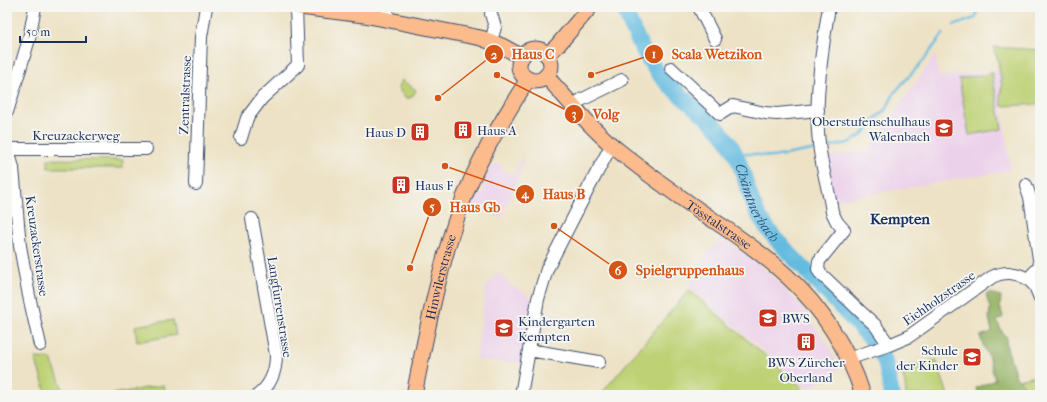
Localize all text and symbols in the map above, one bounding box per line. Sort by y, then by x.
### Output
scale bar [20,18,86,44]
text: 50 m [26,25,50,39]
callout: Haus C [484,41,563,67]
callout: Scala Wetzikon [644,41,770,67]
text: Haus C [511,46,555,63]
text: Scala Wetzikon [672,46,763,63]
text: 1 [652,47,656,61]
text: 2 [491,48,498,62]
street label: Zentralstrasse [176,54,194,135]
callout: Volg [564,101,627,127]
text: Volg [592,106,620,123]
text: 3 [572,107,577,122]
place label: Oberstufenschulhaus Walenbach [812,114,931,144]
school or university icon: Oberstufenschulhaus Walenbach [933,117,955,139]
building icon: Haus A [452,119,474,141]
building icon: Haus D [409,121,431,143]
place label: Haus A [477,123,517,138]
place label: Haus D [365,125,406,140]
street label: Kreuzackerweg [32,128,121,143]
water label: Chämtnerbach [732,161,783,246]
building icon: Haus F [390,174,412,196]
place label: Haus F [415,178,453,193]
callout: Haus B [515,181,593,207]
text: Haus B [543,186,585,203]
text: 4 [520,187,529,202]
callout: Haus Gb [422,194,509,220]
street label: Kreuzackerstrasse [23,195,52,298]
street label: Tösstalstrasse [684,196,755,252]
text: Haus Gb [450,199,501,216]
text: 5 [429,200,435,214]
district label: Kempten [870,210,930,228]
street label: Hinwilerstrasse [422,232,459,321]
street label: Langfurrenstrasse [265,255,295,359]
callout: Spielgruppenhaus [608,257,753,283]
text: Spielgruppenhaus [636,262,745,279]
text: 6 [615,264,622,278]
street label: Eichholzstrasse [900,267,978,328]
school or university icon: BWS [757,307,779,329]
place label: BWS [782,311,810,326]
place label: Kindergarten Kempten [518,314,595,344]
school or university icon: Kindergarten Kempten [493,317,515,339]
building icon: BWS Zürcher Oberland [795,331,817,353]
place label: Schule der Kinder [896,343,959,373]
school or university icon: Schule der Kinder [961,346,983,368]
place label: BWS Zürcher Oberland [767,355,845,385]

